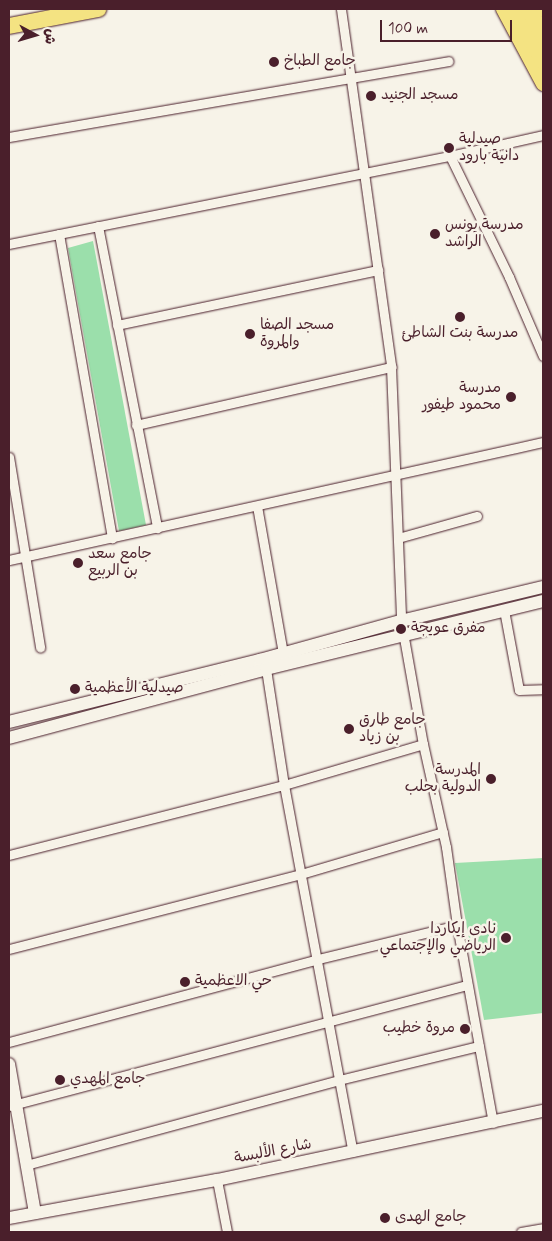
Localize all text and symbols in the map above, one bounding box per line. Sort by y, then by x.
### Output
north arrow [10,10,60,60]
scale bar [382,10,514,42]
text: 100 m [388,19,428,39]
text: ش [40,28,60,45]
place label: جامع الطباخ [284,53,356,71]
marker: جامع الطباخ [268,56,280,68]
place label: مسجد الجنيد [381,87,458,105]
marker: مسجد الجنيد [365,90,377,102]
place label: صيدلية دانية بارود [459,130,519,165]
marker: صيدلية دانية بارود [443,142,455,154]
place label: مدرسة يونس الراشد [445,216,524,251]
marker: مدرسة يونس الراشد [429,228,441,240]
marker: مدرسة بنت الشاطئ [454,311,466,323]
place label: مسجد الصفا والمروة [260,316,334,351]
place label: مدرسة بنت الشاطئ [402,325,518,343]
marker: مسجد الصفا والمروة [244,328,256,340]
place label: مدرسة محمود طيفور [422,379,501,414]
marker: مدرسة محمود طيفور [505,391,517,403]
place label: جامع سعد بن الربيع [88,545,152,580]
marker: جامع سعد بن الربيع [72,557,84,569]
place label: مفرق عويجة [411,620,485,638]
marker: مفرق عويجة [395,623,407,635]
place label: صيدلية الأعظمية [85,680,184,698]
marker: صيدلية الأعظمية [69,683,81,695]
place label: جامع طارق بن زياد [359,711,426,746]
marker: جامع طارق بن زياد [343,723,355,735]
place label: المدرسة الدولية بحلب [405,761,481,796]
marker: المدرسة الدولية بحلب [485,773,497,785]
place label: نادي إيكاردا الرياضي والإجتماعي [380,920,496,955]
marker: نادي إيكاردا الرياضي والإجتماعي [500,932,512,944]
place label: حي الاعظمية [195,973,272,991]
marker: حي الاعظمية [179,976,191,988]
place label: مروة خطيب [383,1020,455,1038]
marker: مروة خطيب [459,1023,471,1035]
place label: جامع المهدي [70,1071,146,1089]
marker: جامع المهدي [54,1074,66,1086]
street label: شارع الألبسة [233,1136,313,1168]
place label: جامع الهدى [395,1209,467,1227]
marker: جامع الهدى [379,1212,391,1224]

